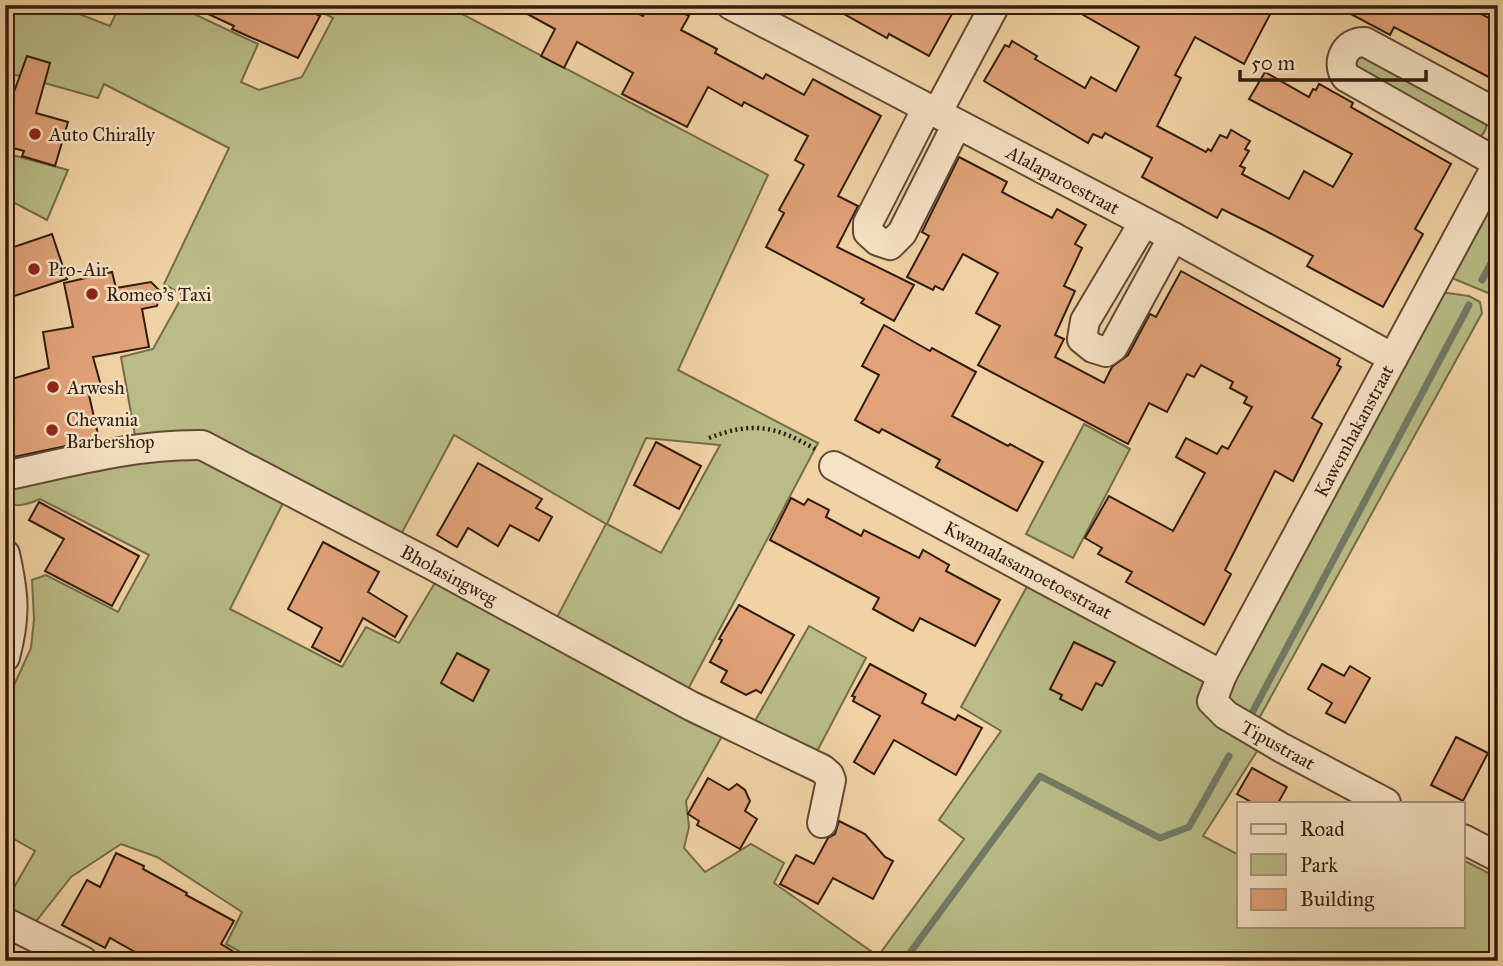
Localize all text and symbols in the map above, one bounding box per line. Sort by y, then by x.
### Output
scale bar [1240,38,1426,82]
text: 50 m [1251,50,1296,76]
place label: Auto Chirally [48,123,156,146]
marker: Auto Chirally [27,126,43,142]
street label: Alalaparoestraat [1002,140,1124,220]
place label: Pro-Air [48,258,109,281]
marker: Pro-Air [26,261,42,277]
place label: Romeo's Taxi [106,283,212,306]
marker: Romeo's Taxi [84,286,100,302]
street label: Kawemhakanstraat [1309,361,1399,501]
place label: Arwesh [66,376,125,399]
marker: Arwesh [45,379,61,395]
place label: Chevania Barbershop [66,408,155,453]
marker: Chevania Barbershop [44,422,60,438]
street label: Kwamalasamoetoestraat [940,516,1116,624]
street label: Bholasingweg [396,540,502,611]
street label: Tipustraat [1237,715,1319,775]
legend [1237,802,1464,928]
text: Road [1300,816,1345,842]
text: Park [1300,852,1338,878]
text: Building [1300,886,1374,912]

